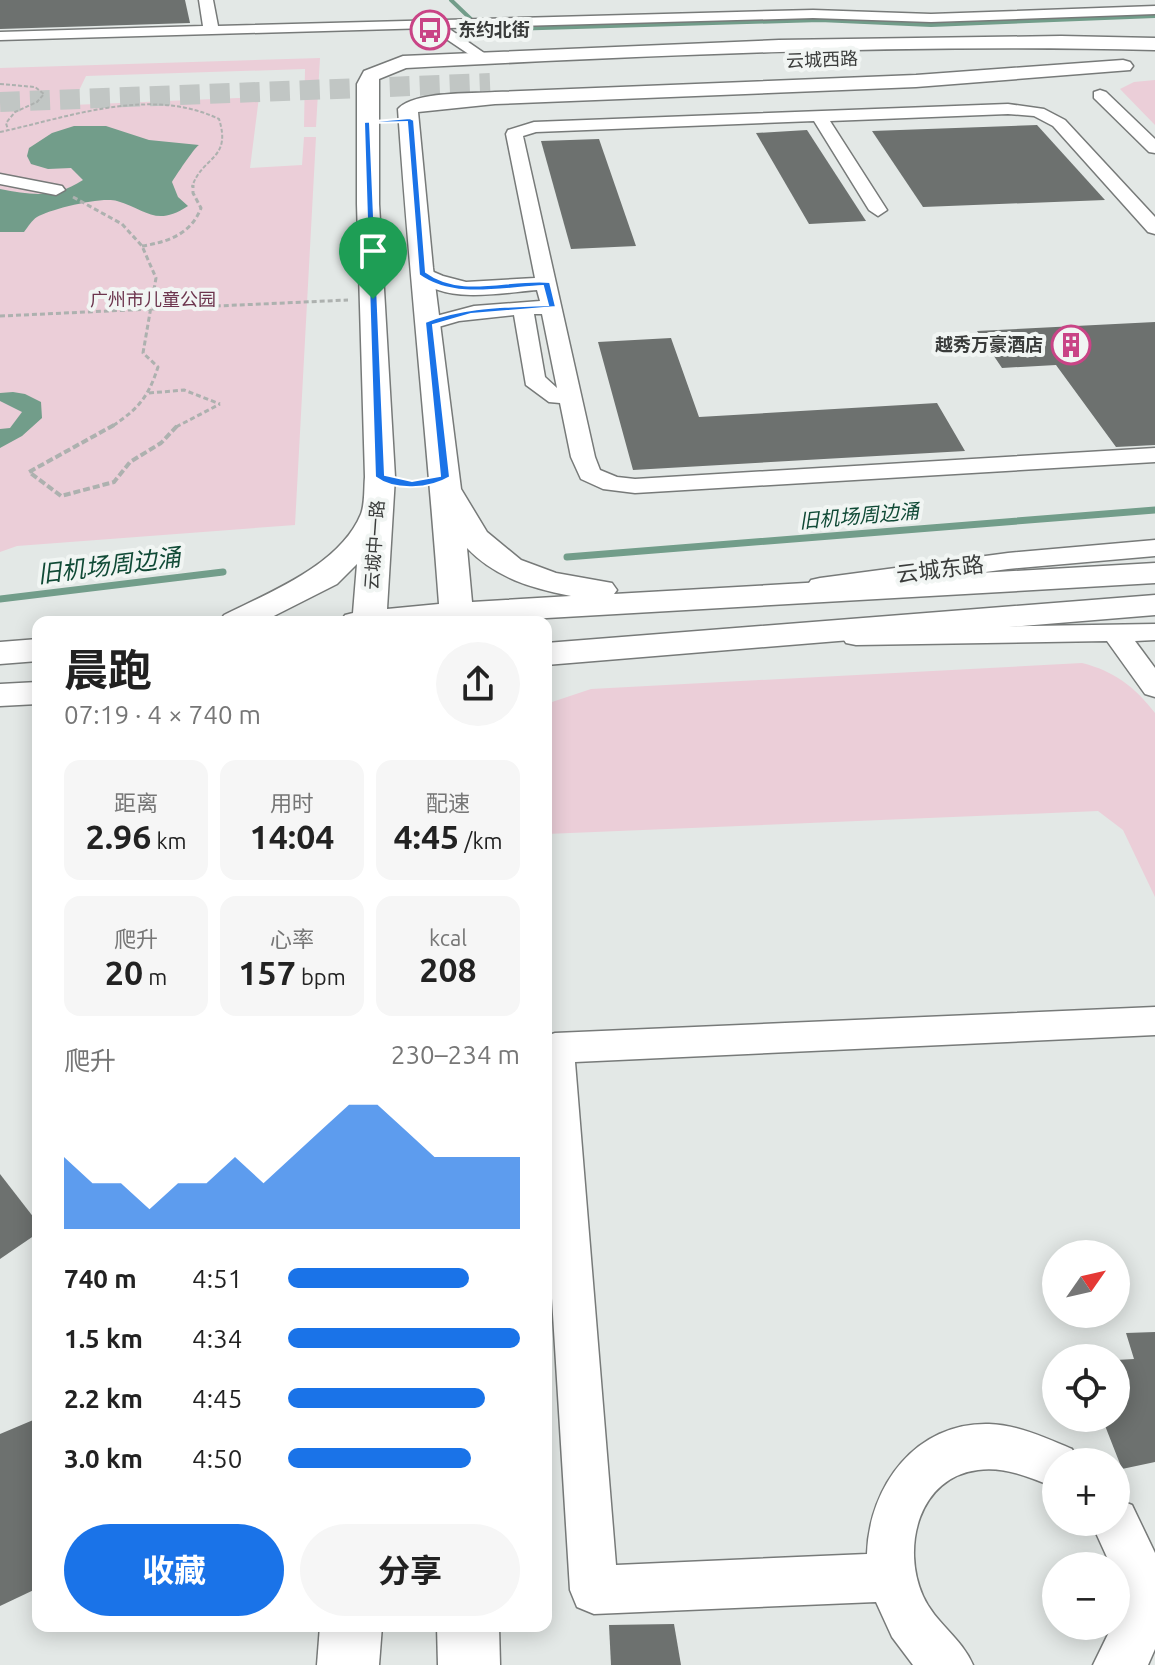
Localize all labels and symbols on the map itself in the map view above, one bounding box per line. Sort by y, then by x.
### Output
bus stop icon: 东约北街 [409,9,451,51]
place label: 东约北街 [458,19,530,39]
street label: 云城西路 [786,48,858,70]
pin [339,217,407,299]
park label: 广州市儿童公园 [90,289,216,309]
building icon: 越秀万豪酒店 [1050,324,1092,366]
place label: 越秀万豪酒店 [935,334,1043,354]
street label: 云城中一路 [361,499,387,591]
water label: 旧机场周边涌 [798,499,922,532]
water label: 旧机场周边涌 [36,543,185,588]
street label: 云城东路 [895,551,985,586]
north arrow [1042,1240,1130,1328]

